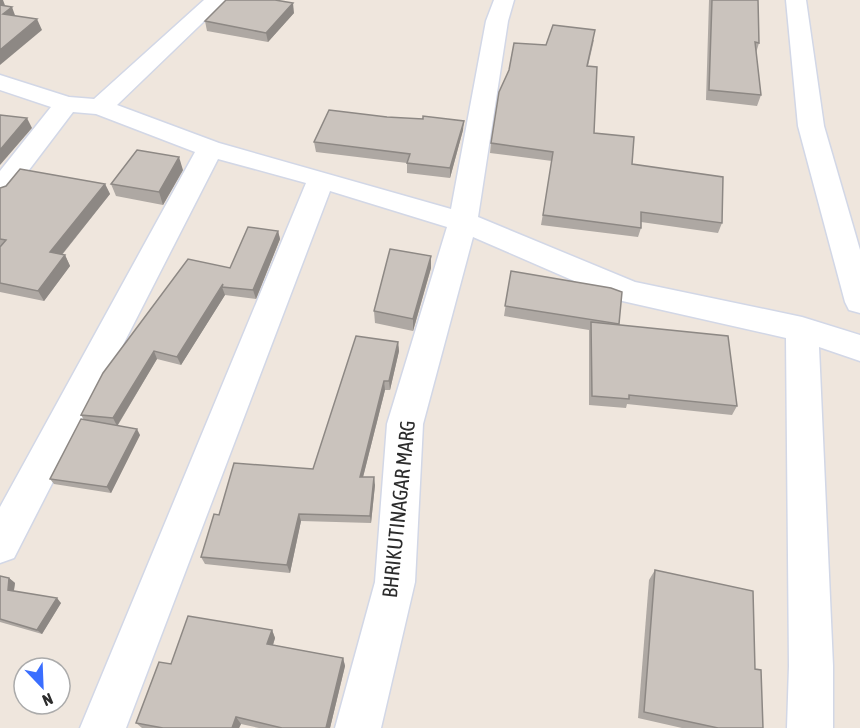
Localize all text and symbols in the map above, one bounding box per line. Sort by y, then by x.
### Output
street label: BHRIKUTINAGAR MARG [377,419,419,599]
north arrow [12,656,72,716]
text: N [40,690,56,710]

